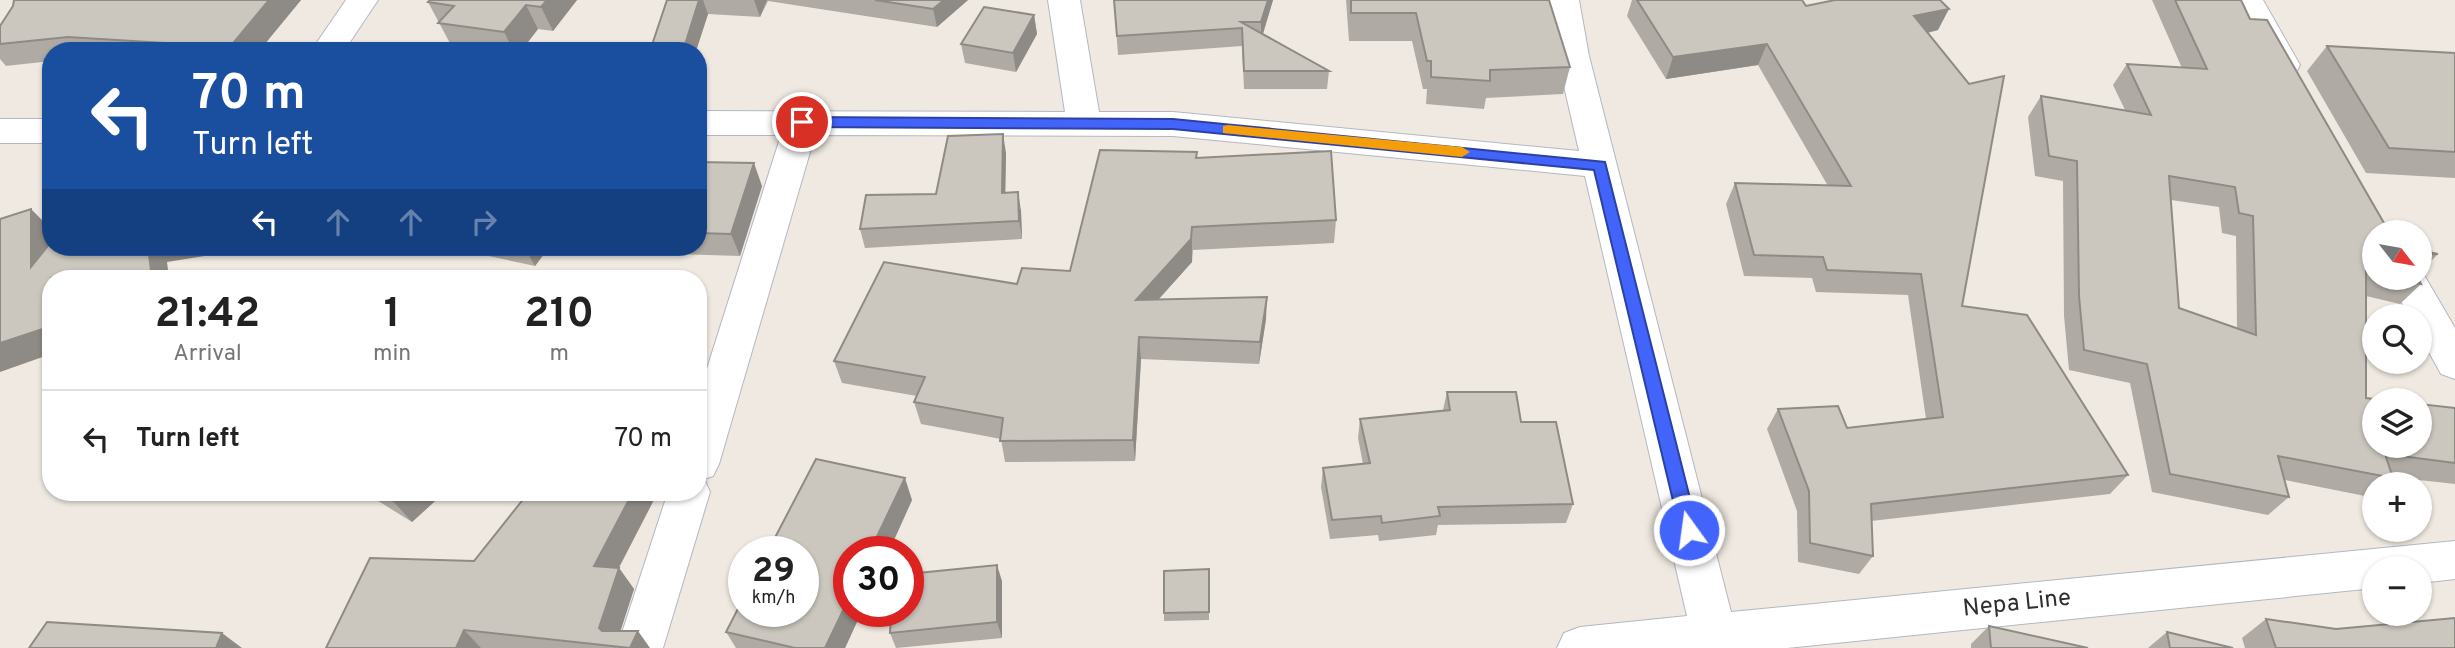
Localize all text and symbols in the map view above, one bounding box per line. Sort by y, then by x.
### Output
text: 70 m [192,65,306,127]
icon: left [77,70,168,161]
pin [772,92,832,152]
icon: arrive [783,103,821,141]
text: Turn left [192,126,313,166]
icon: left [246,203,284,241]
icon: ahead [319,203,357,241]
icon: ahead [392,203,430,241]
icon: right [465,203,503,241]
north arrow [2362,220,2432,290]
map controls [2362,220,2432,626]
text: 21:42 [155,289,260,342]
text: 1 [384,289,401,342]
text: 210 [524,289,594,342]
button: search [2362,304,2432,374]
text: Arrival [173,340,242,369]
text: min [373,340,411,369]
text: m [549,340,569,369]
button: layers [2362,388,2432,458]
icon: left [77,420,115,458]
text: Turn left [136,423,240,456]
text: 70 m [614,423,672,456]
button: + [2362,472,2432,542]
position arrow [1652,493,1726,567]
speed limit sign: 30 [833,536,924,627]
text: 29 [752,550,795,594]
button: − [2362,556,2432,626]
street label: Nepa Line [1961,583,2073,625]
text: km/h [752,587,795,610]

